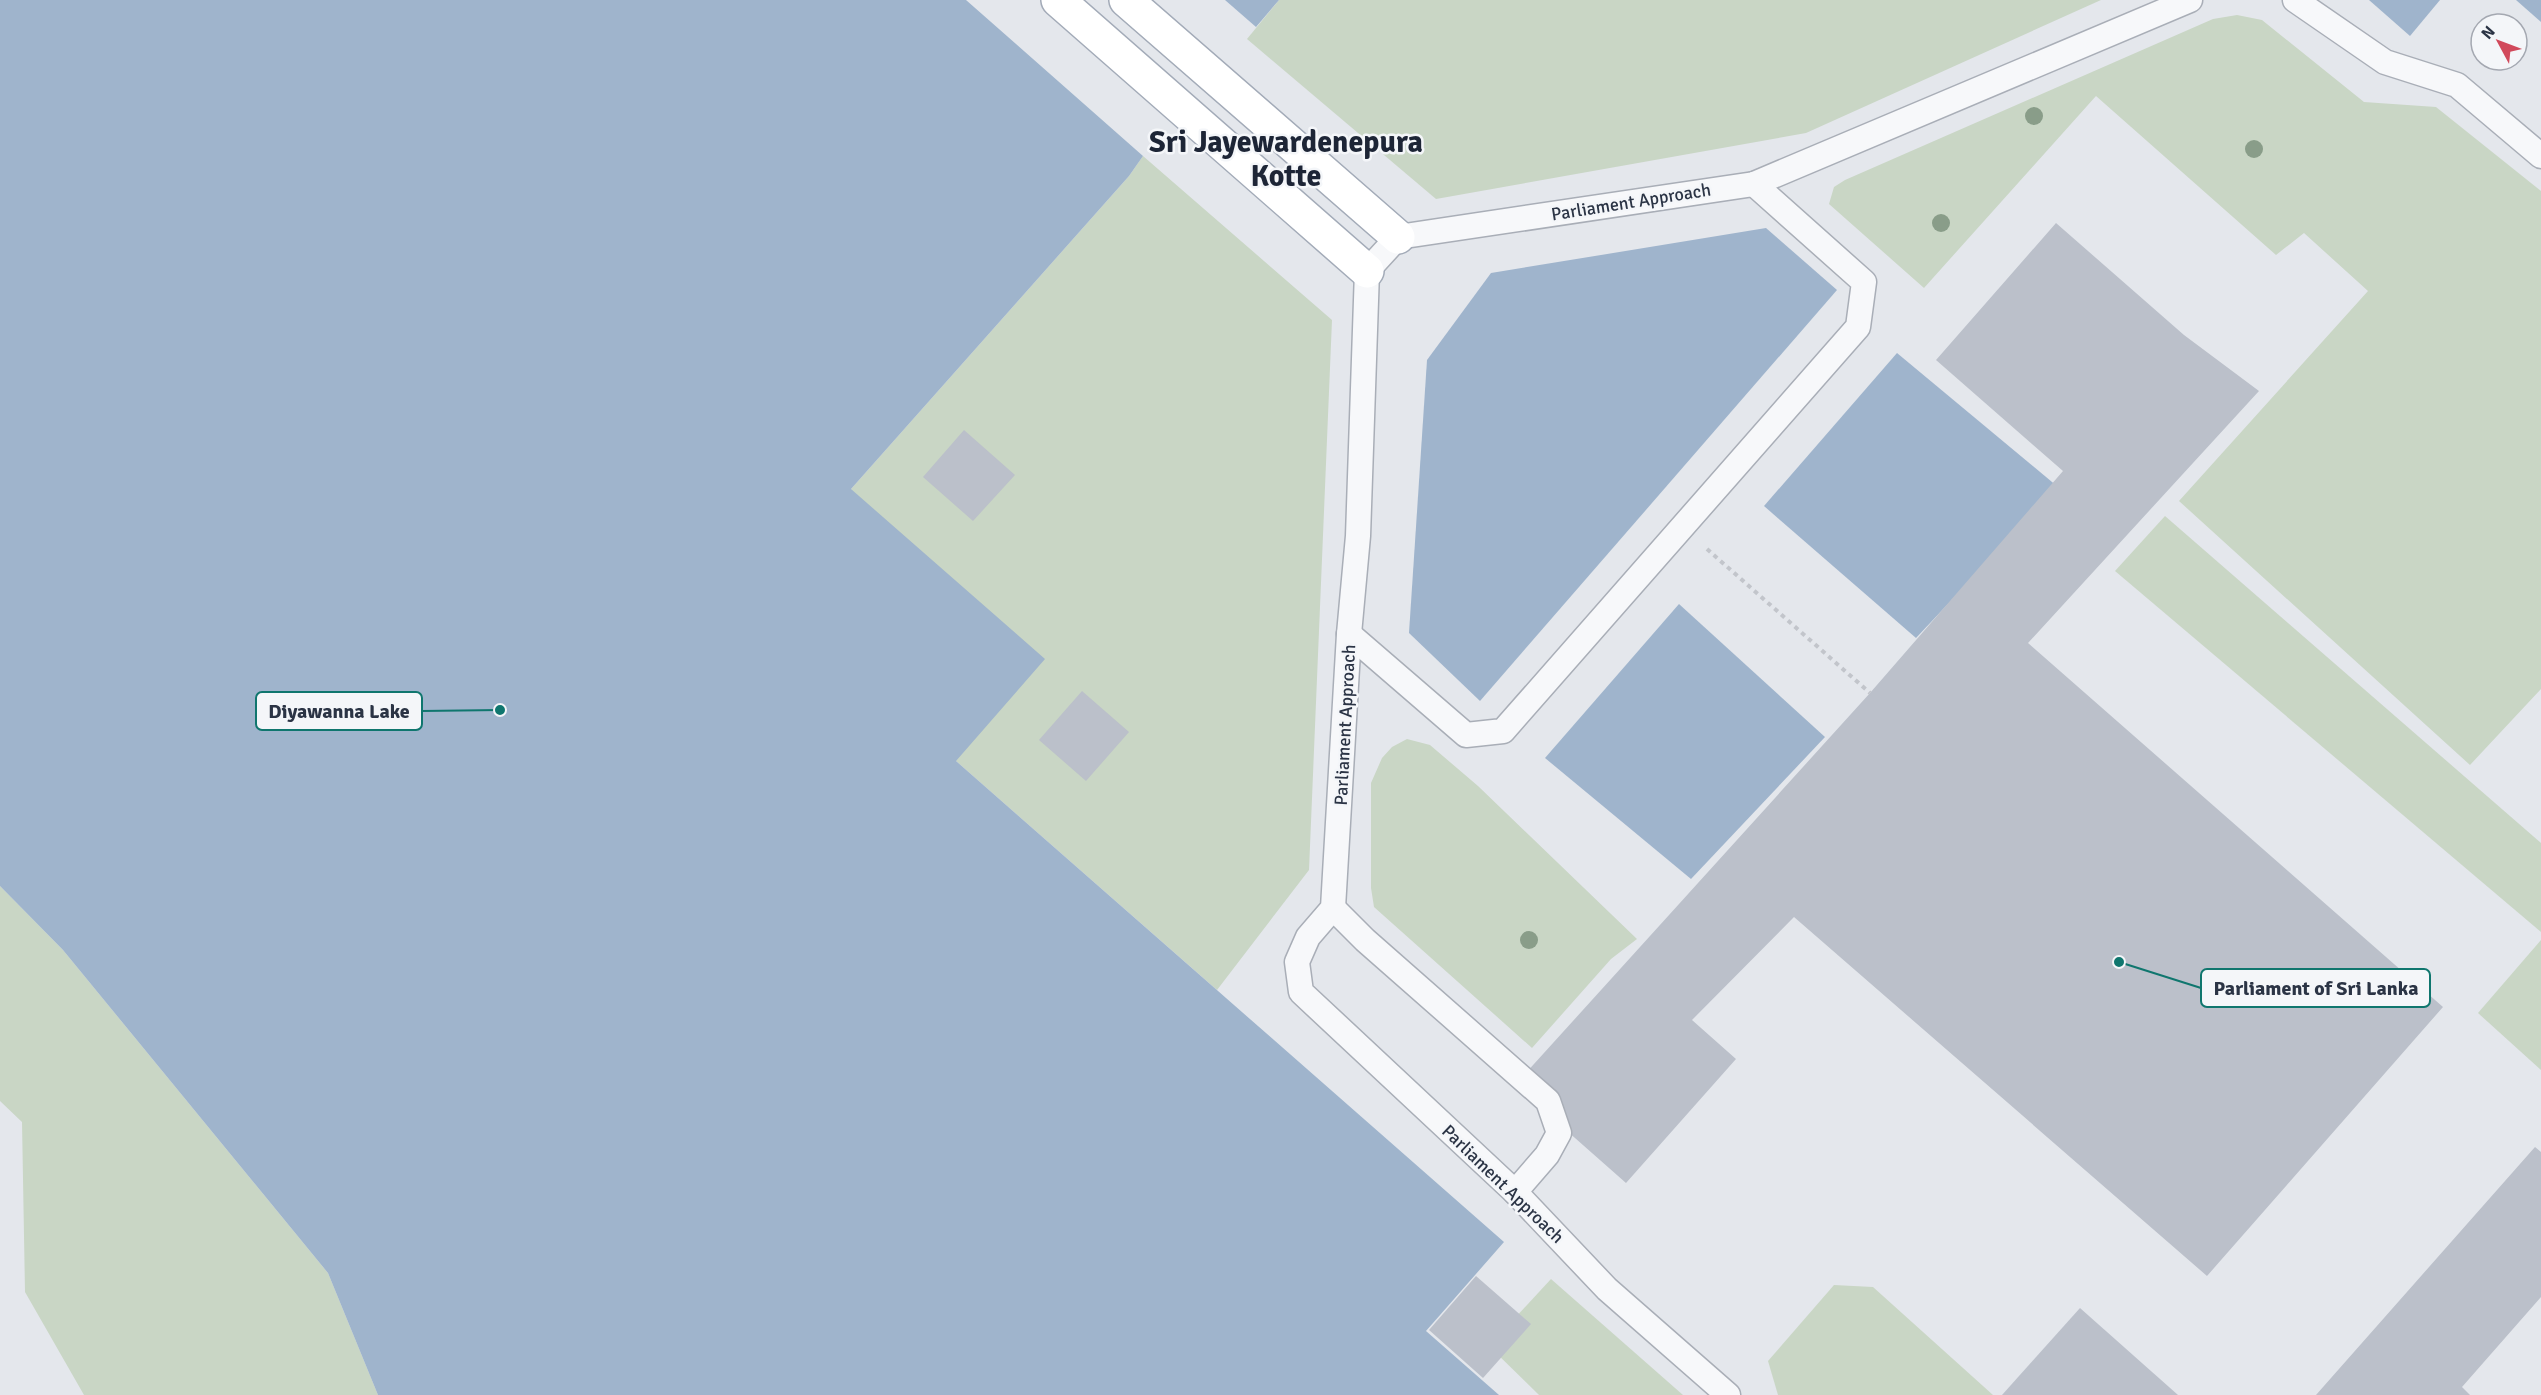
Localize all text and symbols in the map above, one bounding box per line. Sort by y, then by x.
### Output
north arrow [2469,12,2529,72]
text: N [2477,22,2500,44]
district label: Sri Jayewardenepura Kotte [1149,124,1423,195]
street label: Parliament Approach [1550,179,1712,225]
street label: Parliament Approach [1330,644,1360,806]
callout: Diyawanna Lake [256,692,422,730]
text: Diyawanna Lake [268,699,410,724]
callout: Parliament of Sri Lanka [2201,969,2430,1007]
text: Parliament of Sri Lanka [2214,976,2419,1001]
street label: Parliament Approach [1437,1120,1569,1248]

